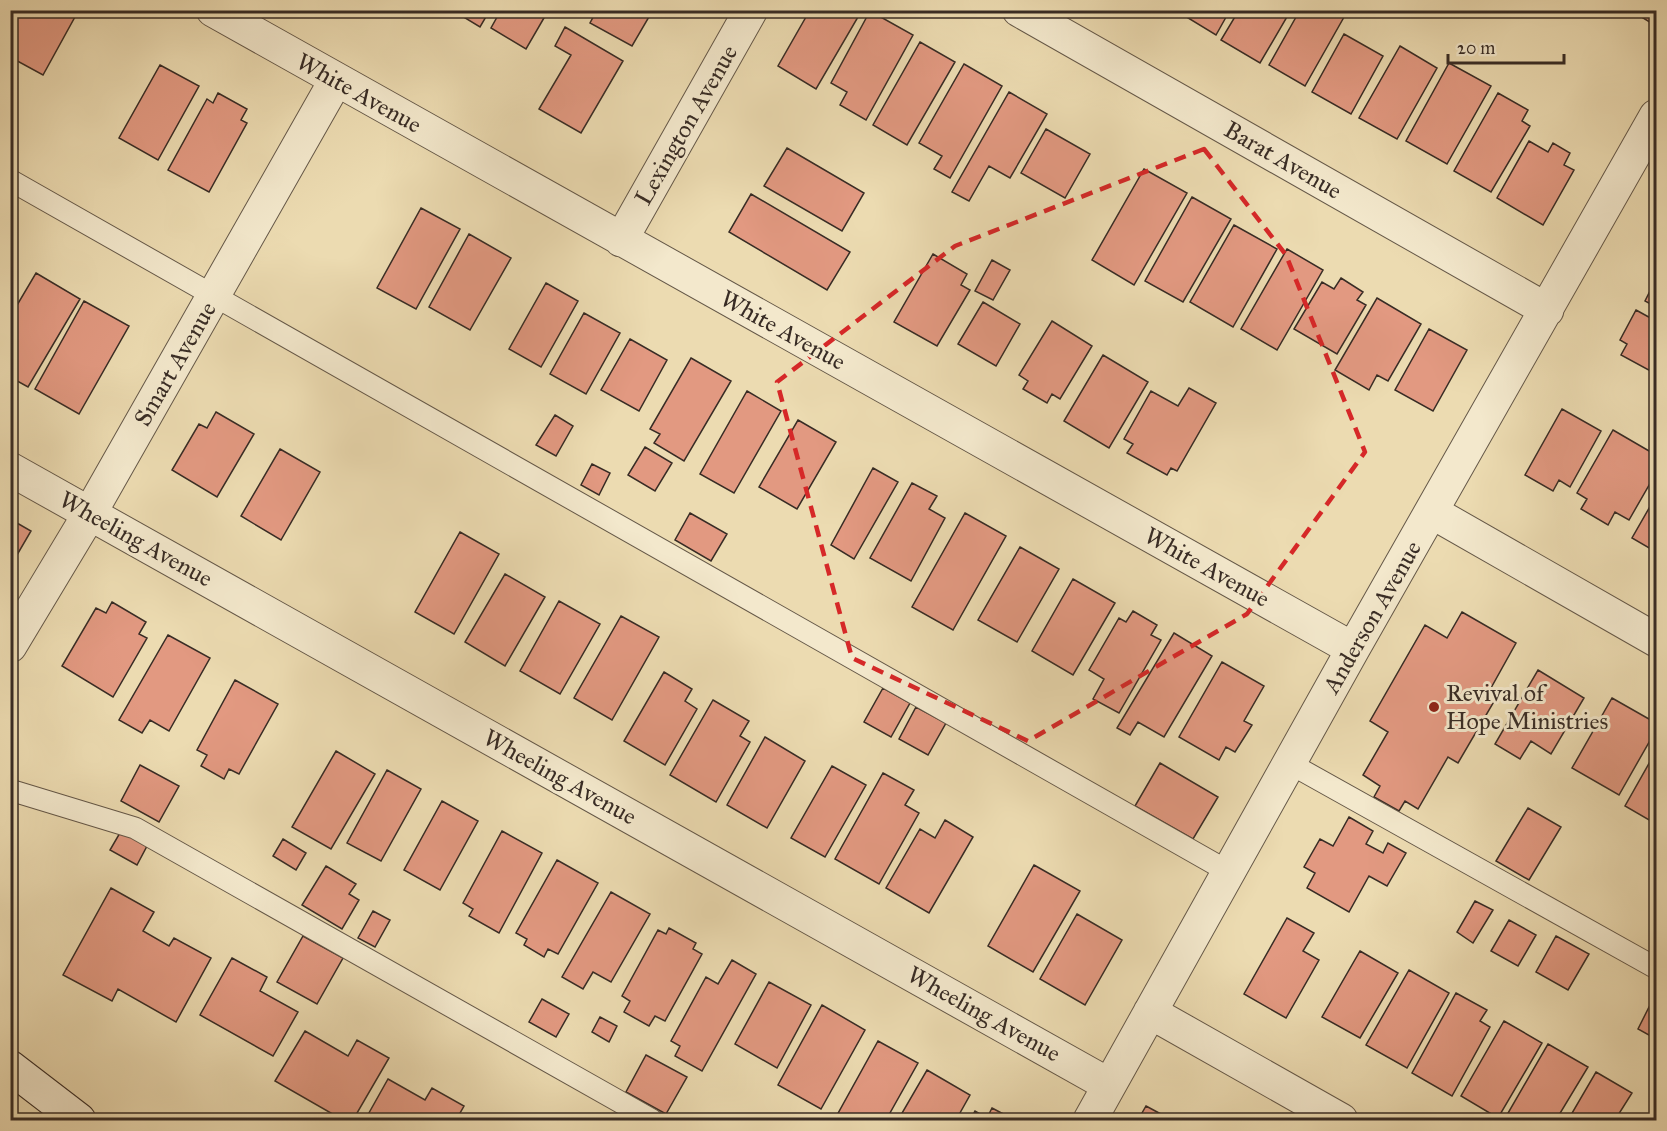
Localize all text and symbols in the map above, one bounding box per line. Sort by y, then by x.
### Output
scale bar [1448,27,1564,65]
text: 20 m [1457,37,1495,59]
street label: Lexington Avenue [628,40,744,210]
street label: White Avenue [291,46,427,140]
street label: Barat Avenue [1219,114,1347,206]
street label: White Avenue [715,283,851,377]
street label: Smart Avenue [127,296,223,432]
street label: Wheeling Avenue [54,484,218,594]
street label: White Avenue [1139,520,1275,614]
street label: Anderson Avenue [1316,535,1428,700]
place label: Revival of Hope Ministries [1446,678,1608,736]
marker: Revival of Hope Ministries [1427,700,1441,714]
street label: Wheeling Avenue [478,722,642,832]
street label: Wheeling Avenue [902,959,1066,1069]

